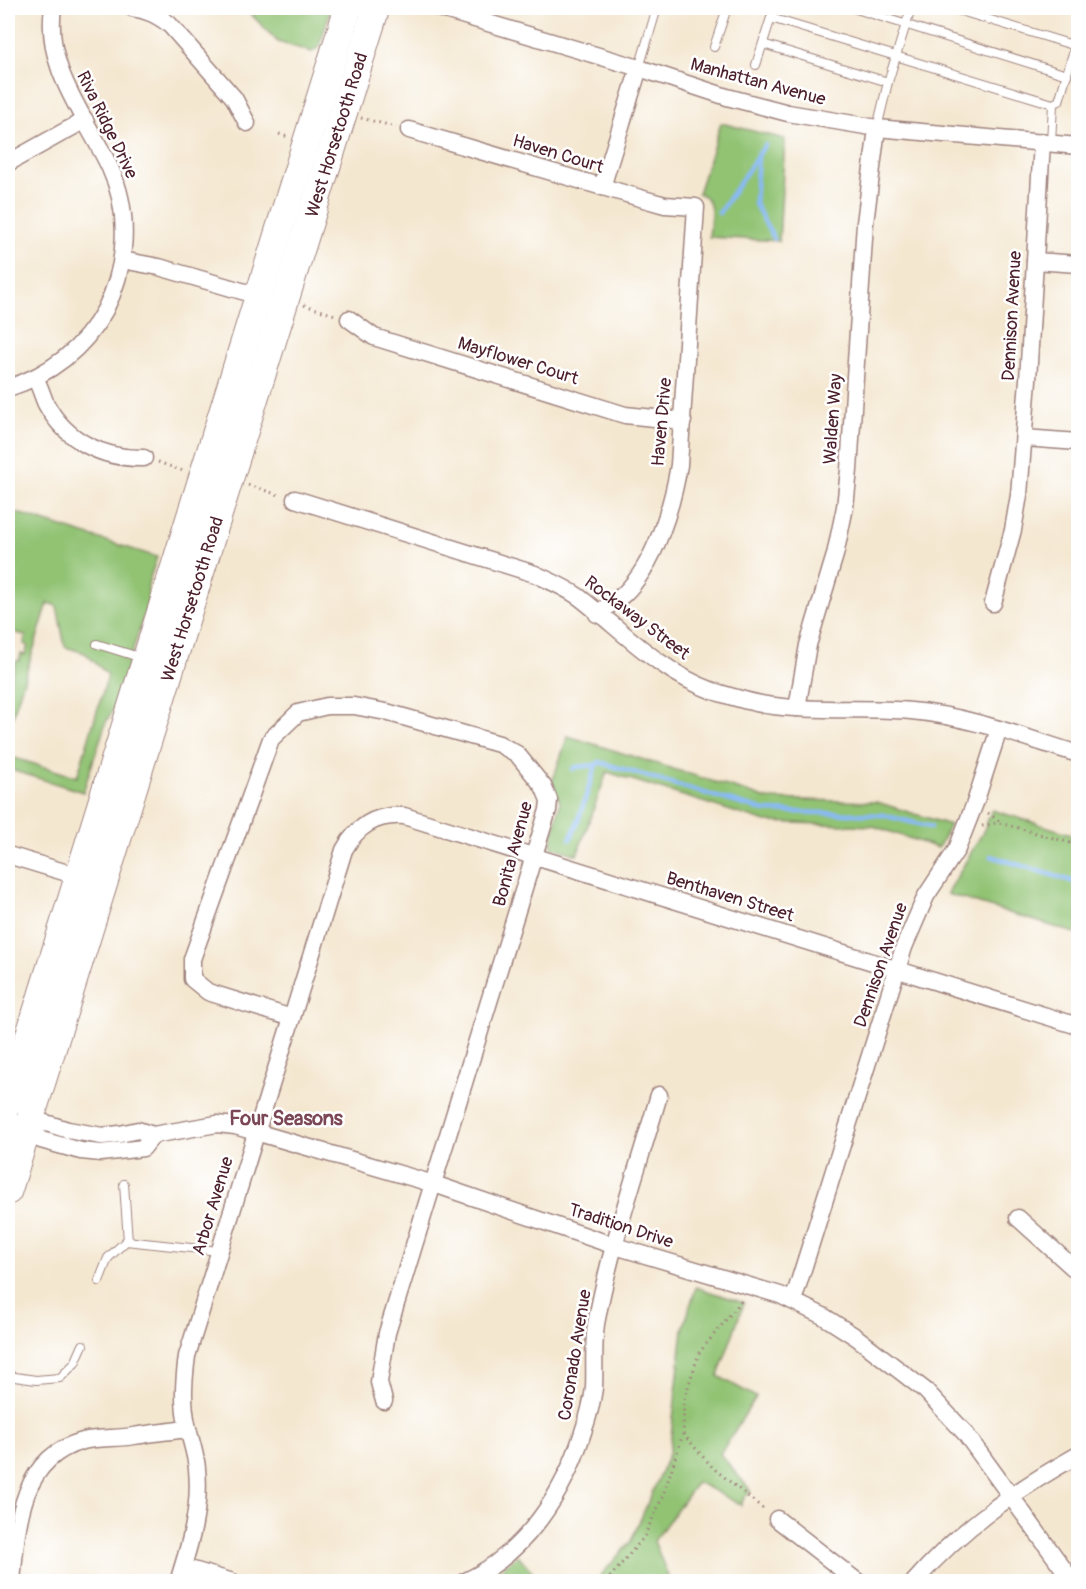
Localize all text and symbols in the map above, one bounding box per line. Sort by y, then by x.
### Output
street label: West Horsetooth Road [300,50,373,220]
street label: Manhattan Avenue [688,53,828,111]
street label: Riva Ridge Drive [71,67,143,183]
street label: Haven Court [510,129,607,179]
street label: Dennison Avenue [997,250,1027,382]
street label: Mayflower Court [455,332,582,390]
street label: Walden Way [818,372,848,465]
street label: Haven Drive [647,377,677,467]
street label: West Horsetooth Road [156,514,229,684]
street label: Rockaway Street [580,571,695,666]
street label: Bonita Avenue [488,799,538,909]
street label: Benthaven Street [663,867,797,928]
street label: Dennison Avenue [849,900,913,1030]
district label: Four Seasons [229,1106,343,1131]
street label: Arbor Avenue [187,1154,239,1258]
street label: Tradition Drive [566,1198,676,1254]
street label: Coronado Avenue [553,1288,597,1422]

